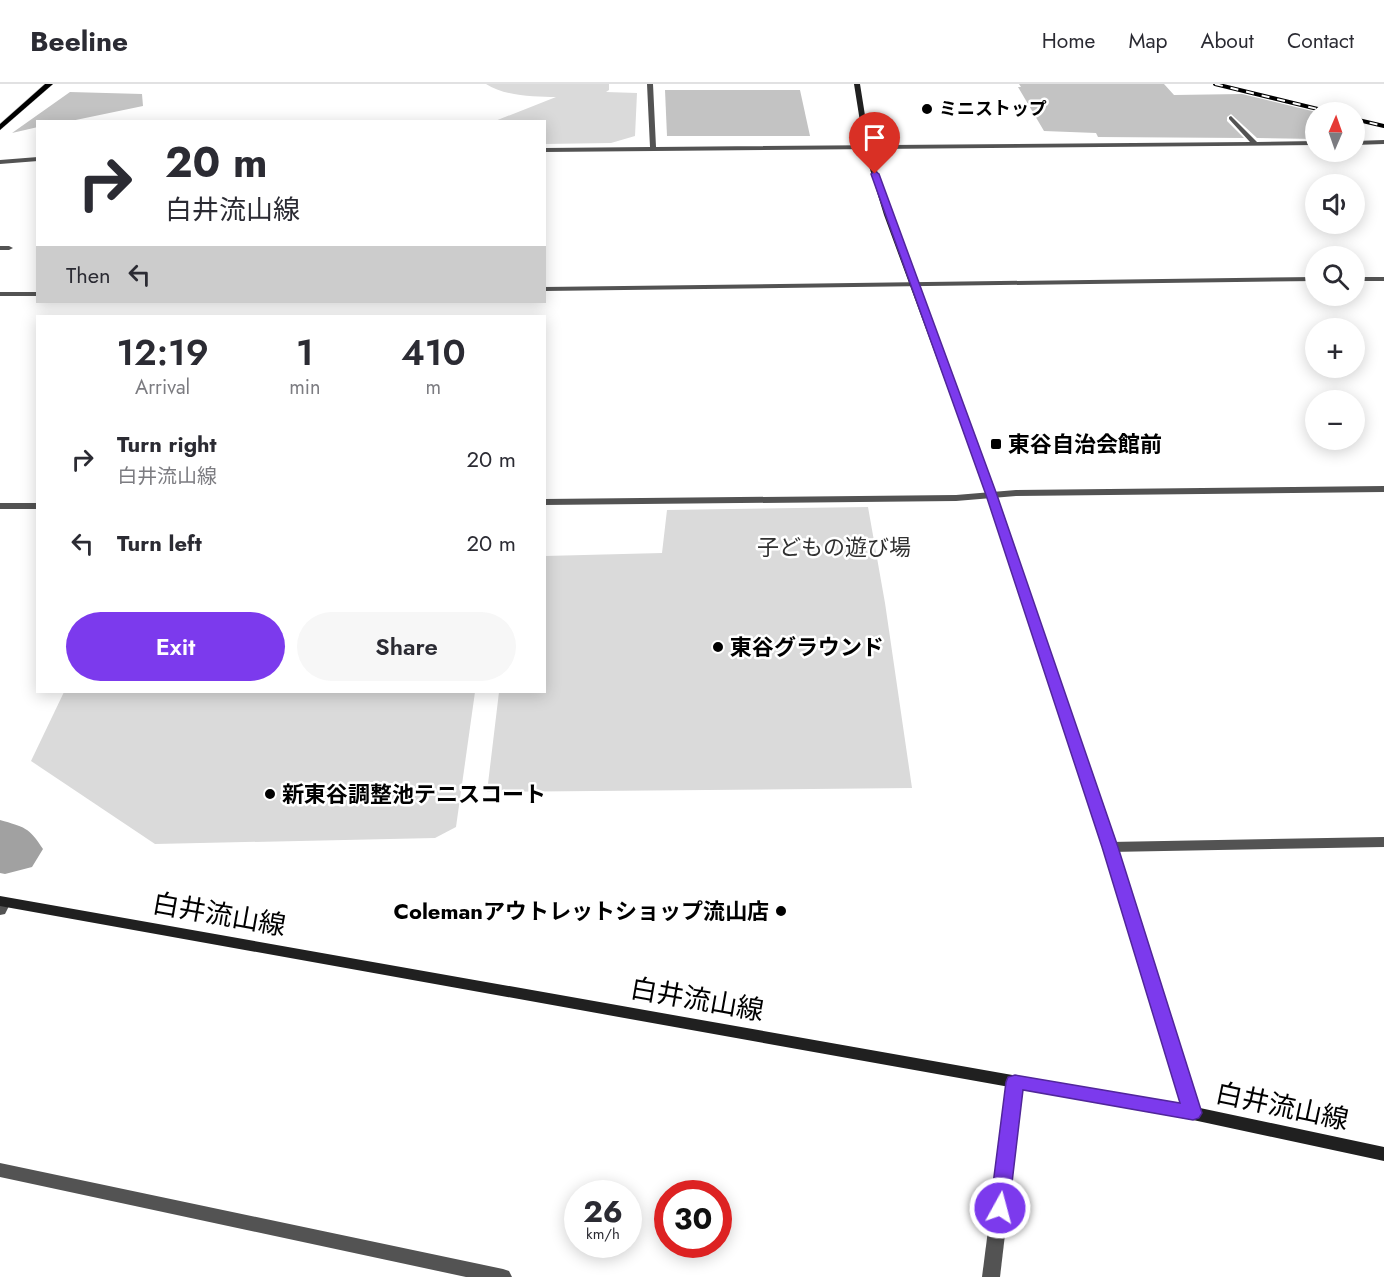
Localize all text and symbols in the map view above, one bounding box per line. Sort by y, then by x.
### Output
text: Beeline [30,21,128,62]
text: Home [1042,26,1095,56]
text: Map [1128,26,1168,56]
text: About [1201,26,1254,56]
text: Contact [1287,26,1354,56]
place label: ミニストップ [939,96,1047,122]
marker: ミニストップ [920,102,934,116]
north arrow [1305,102,1365,162]
map controls [1305,102,1365,450]
pin [849,112,900,174]
icon: arrive [858,121,891,154]
text: 20 m [165,132,267,193]
icon: right [66,144,144,222]
button: sound [1305,174,1365,234]
text: 白井流山線 [165,190,300,229]
button: search [1305,246,1365,306]
icon: left [123,258,156,291]
text: Then [66,259,111,291]
button: + [1305,318,1365,378]
text: 12:19 [116,326,209,378]
text: 1 [296,326,314,378]
text: 410 [401,326,466,378]
text: Arrival [135,373,190,402]
text: min [289,373,321,402]
text: m [425,373,441,402]
button: − [1305,390,1365,450]
text: Turn right [117,428,217,460]
place label: 東谷自治会館前 [1008,428,1162,460]
marker: 東谷自治会館前 [989,437,1003,451]
icon: right [66,443,99,476]
text: 20 m [467,443,516,475]
text: 白井流山線 [117,462,217,491]
icon: left [66,527,99,560]
text: Turn left [117,527,202,559]
text: 20 m [467,527,516,559]
park label: 子どもの遊び場 [757,531,911,563]
button: Exit [66,612,285,681]
button: Share [297,612,516,681]
place label: 東谷グラウンド [730,631,884,663]
marker: 東谷グラウンド [711,640,725,654]
place label: 新東谷調整池テニスコート [282,778,546,810]
marker: 新東谷調整池テニスコート [263,787,277,801]
street label: 白井流山線 [149,883,289,945]
place label: Colemanアウトレットショップ流山店 [394,895,769,927]
marker: Colemanアウトレットショップ流山店 [774,904,788,918]
street label: 白井流山線 [627,968,767,1030]
street label: 白井流山線 [1212,1073,1352,1139]
position arrow [968,1176,1032,1240]
speed limit sign: 30 [654,1180,732,1258]
text: 26 [583,1190,623,1233]
text: km/h [586,1223,620,1245]

